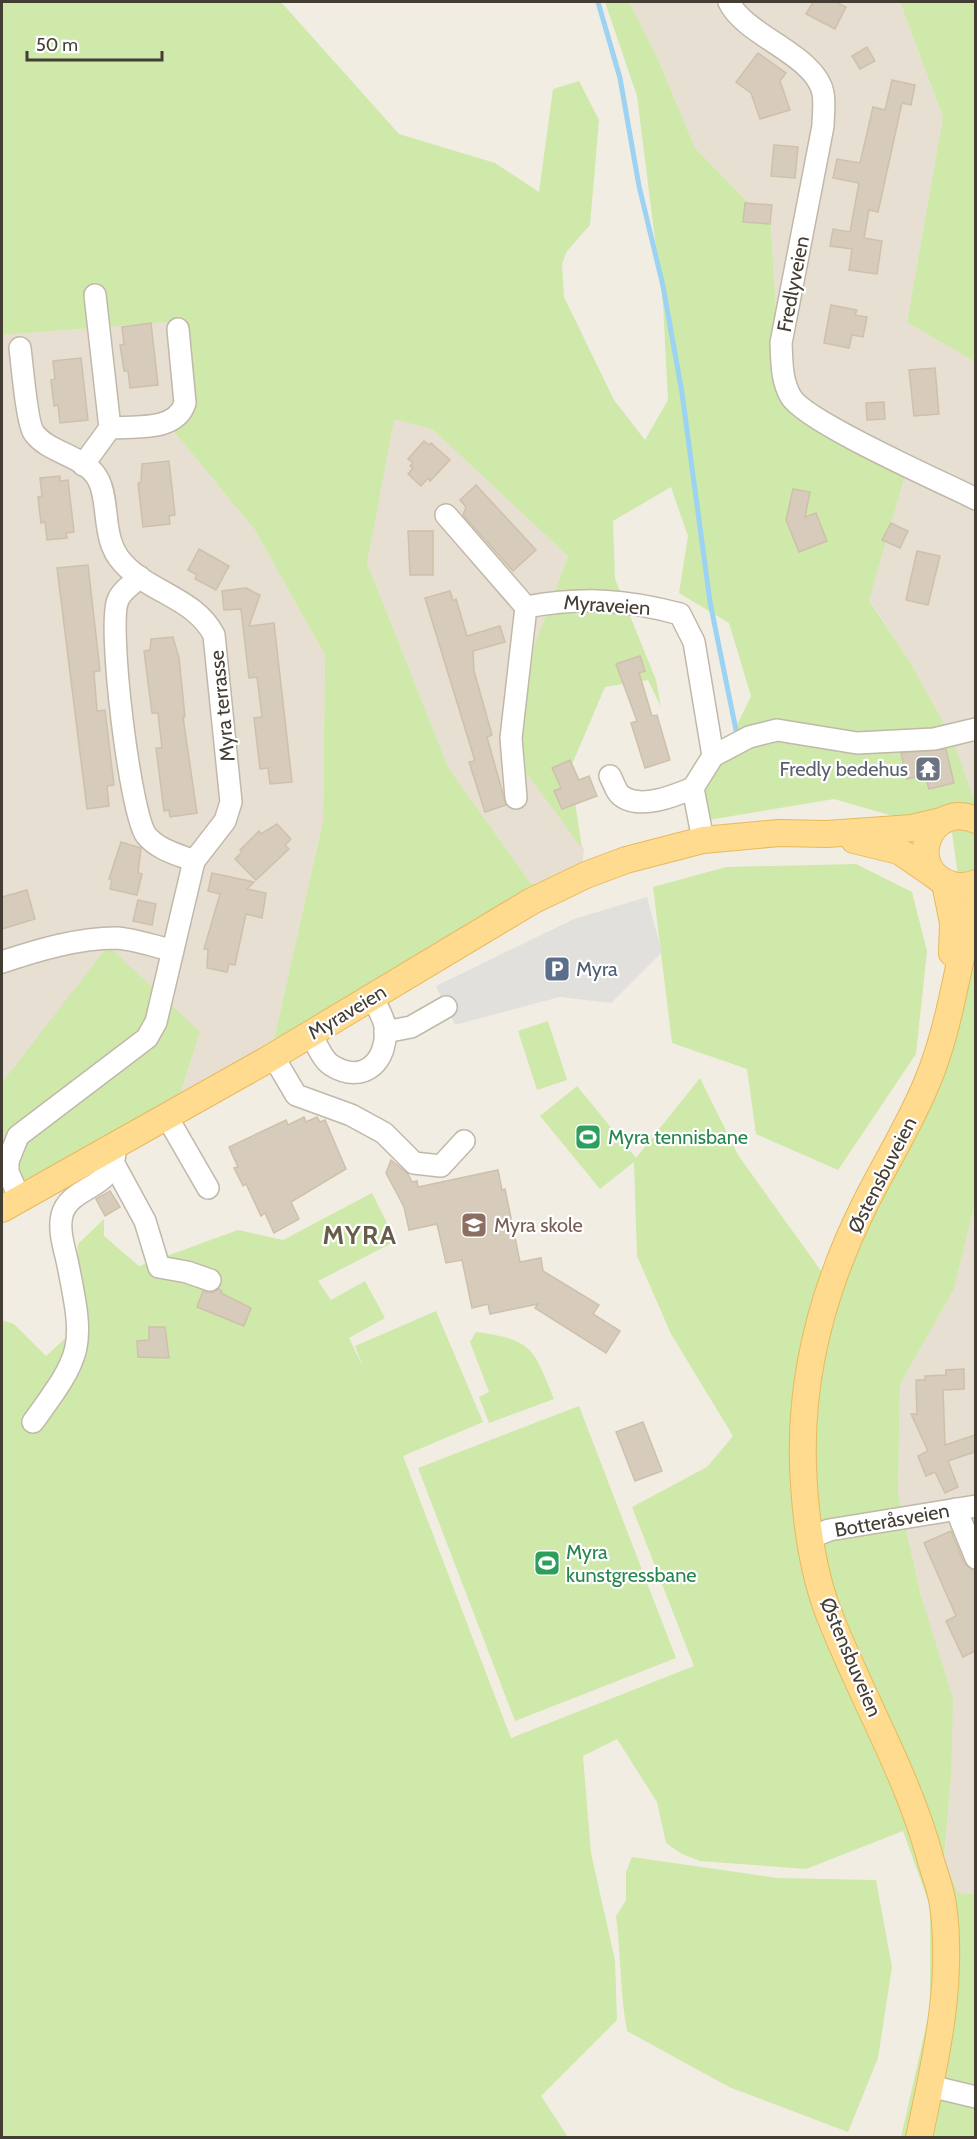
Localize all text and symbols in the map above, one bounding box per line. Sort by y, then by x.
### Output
scale bar [27,24,162,62]
text: 50 m [36,34,78,56]
street label: Fredlyveien [772,234,814,334]
street label: Myraveien [563,590,651,620]
street label: Myra terrasse [204,649,240,763]
temple icon: Fredly bedehus [913,754,943,784]
place label: Fredly bedehus [780,757,908,781]
parking icon: Myra [542,954,572,984]
place label: Myra [576,957,618,981]
street label: Myraveien [304,979,390,1045]
street label: Østensbuveien [842,1113,922,1237]
sports icon: Myra tennisbane [573,1122,603,1152]
place label: Myra tennisbane [608,1125,748,1149]
school or university icon: Myra skole [459,1210,489,1240]
place label: Myra skole [494,1213,583,1237]
district label: MYRA [322,1219,398,1251]
street label: Botteråsveien [833,1498,951,1542]
place label: Myra kunstgressbane [566,1540,697,1587]
sports icon: Myra kunstgressbane [532,1548,562,1578]
street label: Østensbuveien [815,1594,887,1720]

